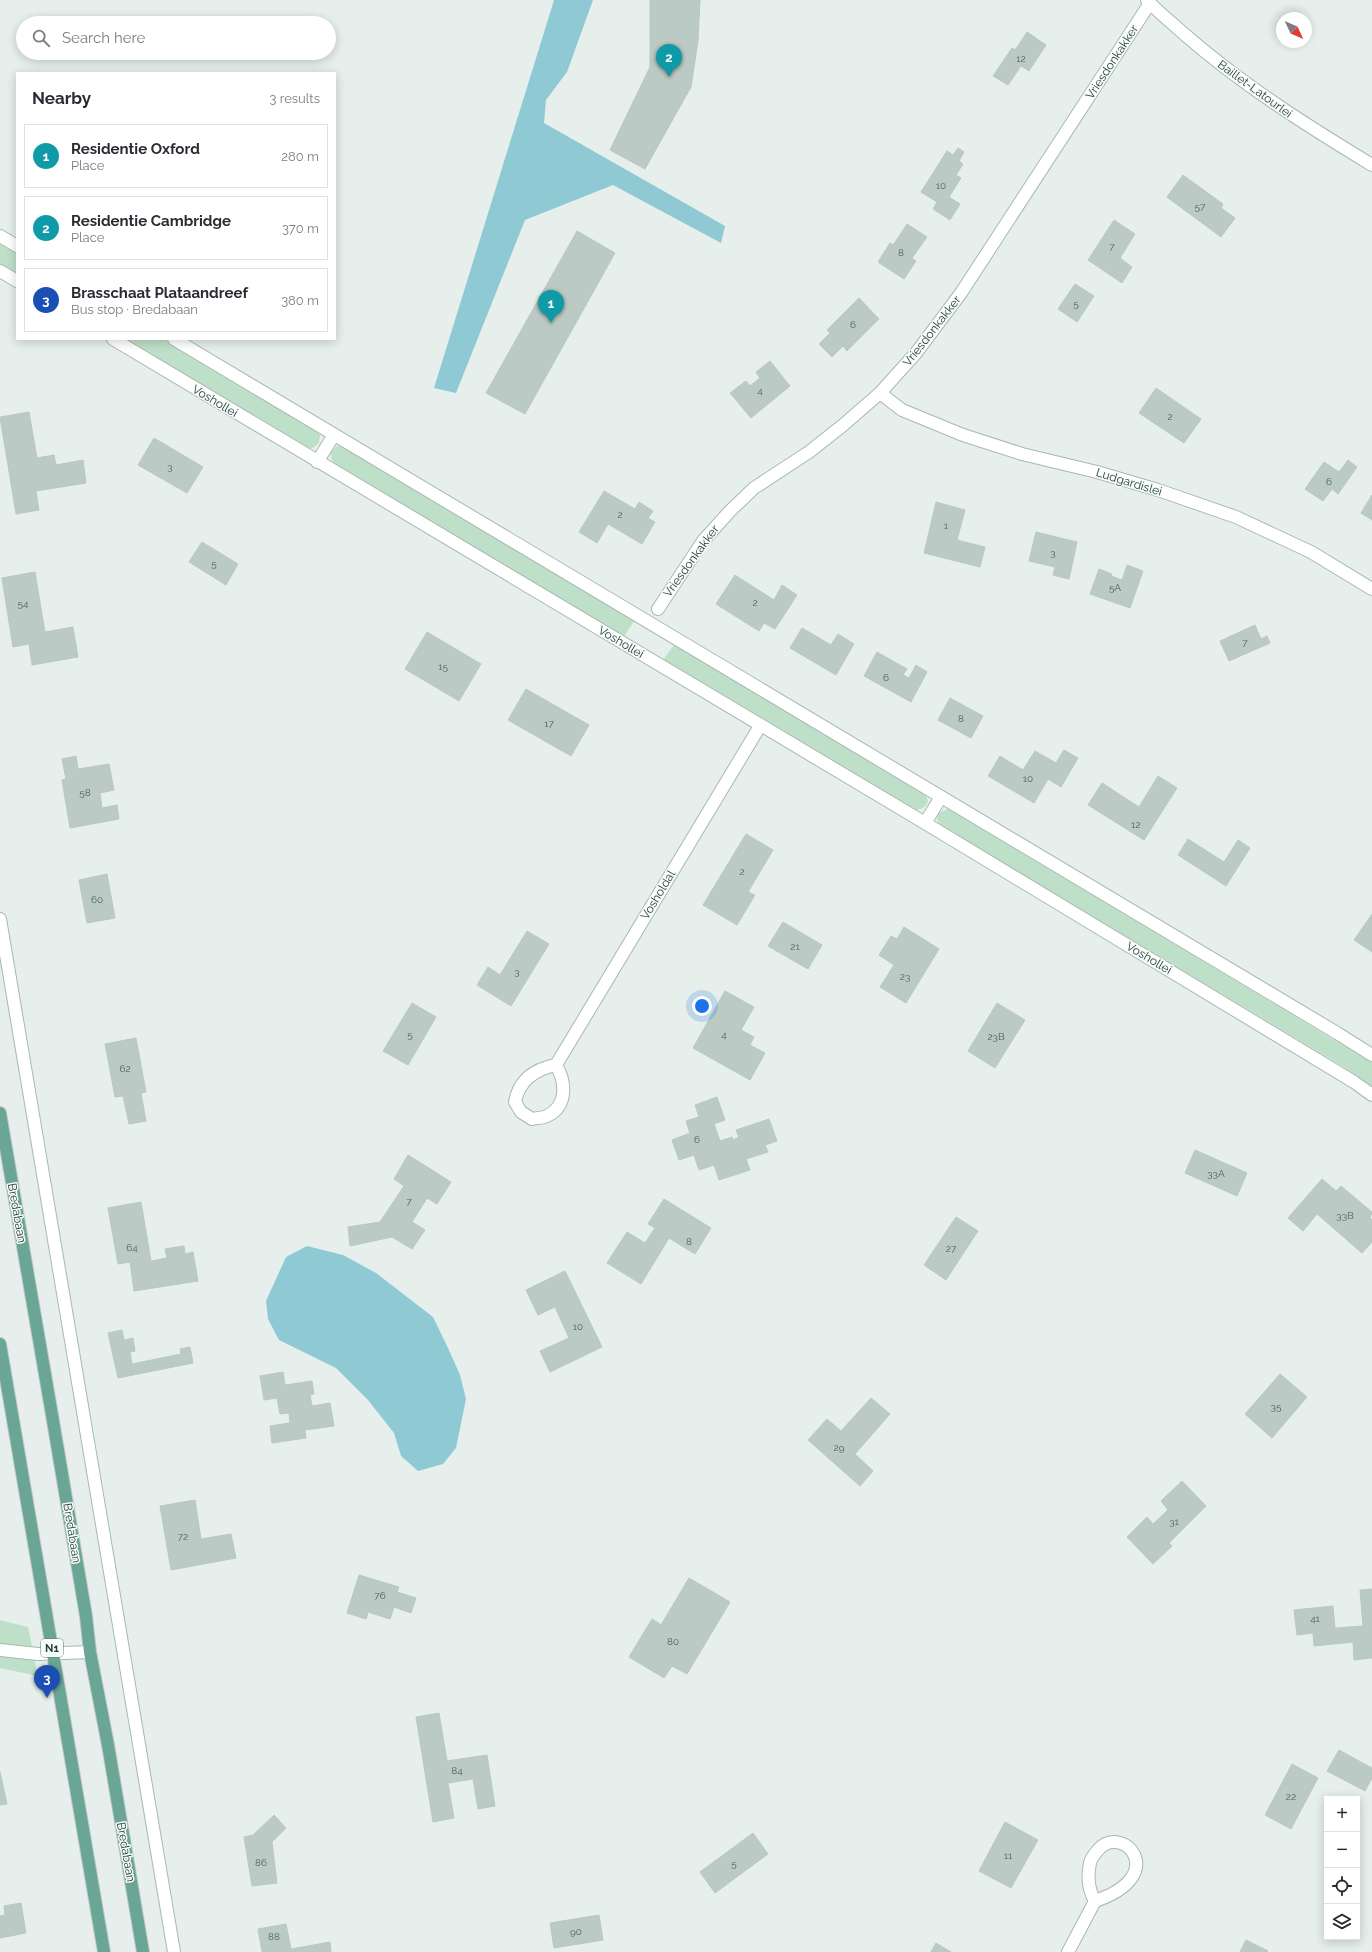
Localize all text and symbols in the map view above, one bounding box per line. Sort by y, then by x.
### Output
north arrow [1276,12,1312,48]
search box [16,16,336,60]
street label: Vriesdonkakker [1083,22,1142,102]
icon: search [30,27,52,49]
text: Search here [62,29,145,47]
pin: 2 [656,44,682,77]
house number: 12 [1016,53,1026,64]
street label: Baillet-Latourlei [1215,57,1295,121]
text: Nearby [32,88,91,108]
text: 3 results [270,91,320,106]
text: Residentie Oxford [71,140,200,158]
text: 1 [43,149,49,164]
text: 280 m [281,149,319,164]
text: Place [71,158,104,173]
house number: 10 [936,180,946,191]
house number: 57 [1195,201,1206,212]
text: Residentie Cambridge [71,212,231,230]
text: 2 [42,221,50,236]
text: 370 m [282,221,319,236]
text: Place [71,230,104,245]
house number: 7 [1109,241,1115,252]
house number: 8 [898,247,904,258]
text: Brasschaat Plataandreef [71,284,248,302]
pin: 1 [538,290,564,323]
street label: Vriesdonkakker [900,292,964,369]
text: 3 [42,293,50,308]
text: 380 m [281,293,319,308]
house number: 5 [1073,298,1079,309]
text: Bus stop · Bredabaan [71,302,198,317]
house number: 6 [850,319,856,330]
street label: Voshollei [190,382,240,420]
house number: 4 [757,385,763,396]
house number: 2 [1167,411,1173,422]
house number: 3 [167,461,173,472]
street label: Ludgardislei [1094,465,1164,499]
house number: 6 [1326,476,1332,487]
house number: 2 [617,509,623,520]
house number: 1 [944,520,949,531]
street label: Vriesdonkakker [660,522,722,600]
house number: 3 [1050,547,1056,558]
house number: 5 [211,558,217,569]
house number: 5A [1109,582,1121,593]
house number: 2 [752,597,758,608]
house number: 54 [18,598,29,609]
street label: Voshollei [596,623,646,661]
house number: 7 [1242,637,1248,648]
house number: 15 [438,661,448,672]
house number: 6 [883,672,889,683]
house number: 8 [958,713,964,724]
house number: 17 [544,718,554,729]
house number: 10 [1023,773,1033,784]
house number: 58 [79,787,91,798]
house number: 12 [1131,819,1141,830]
house number: 2 [739,866,745,877]
street label: Vosholdal [638,867,679,922]
house number: 60 [91,894,103,905]
street label: Voshollei [1124,939,1174,977]
house number: 21 [790,941,800,952]
house number: 3 [514,966,520,977]
house number: 23 [900,971,910,982]
your location [692,996,712,1016]
house number: 5 [407,1029,413,1040]
house number: 4 [721,1029,727,1040]
house number: 23B [987,1031,1005,1042]
house number: 62 [119,1063,131,1074]
house number: 6 [694,1134,700,1145]
house number: 33A [1207,1168,1225,1179]
street label: Bredabaan [5,1182,29,1244]
house number: 7 [406,1196,412,1207]
house number: 33B [1336,1210,1354,1221]
house number: 8 [686,1236,692,1247]
house number: 64 [126,1242,138,1253]
house number: 27 [946,1243,957,1254]
house number: 10 [573,1321,583,1332]
house number: 35 [1271,1401,1282,1412]
house number: 29 [833,1442,845,1453]
street label: Bredabaan [60,1502,84,1564]
house number: 31 [1169,1516,1180,1527]
house number: 72 [178,1531,188,1542]
house number: 76 [374,1590,386,1601]
house number: 41 [1310,1613,1321,1624]
house number: 80 [667,1636,679,1647]
road number: N1 [41,1639,63,1657]
pin: 3 [34,1665,60,1698]
house number: 84 [451,1765,463,1776]
house number: 22 [1286,1791,1296,1802]
map controls [1324,1796,1360,1940]
button: + [1324,1796,1360,1832]
street label: Bredabaan [114,1821,138,1883]
button: − [1324,1832,1360,1868]
house number: 11 [1004,1850,1013,1861]
house number: 86 [255,1857,267,1868]
house number: 5 [731,1858,737,1869]
button: locate [1324,1868,1360,1904]
button: layers [1324,1904,1360,1940]
house number: 90 [570,1926,582,1937]
house number: 88 [268,1931,280,1942]

